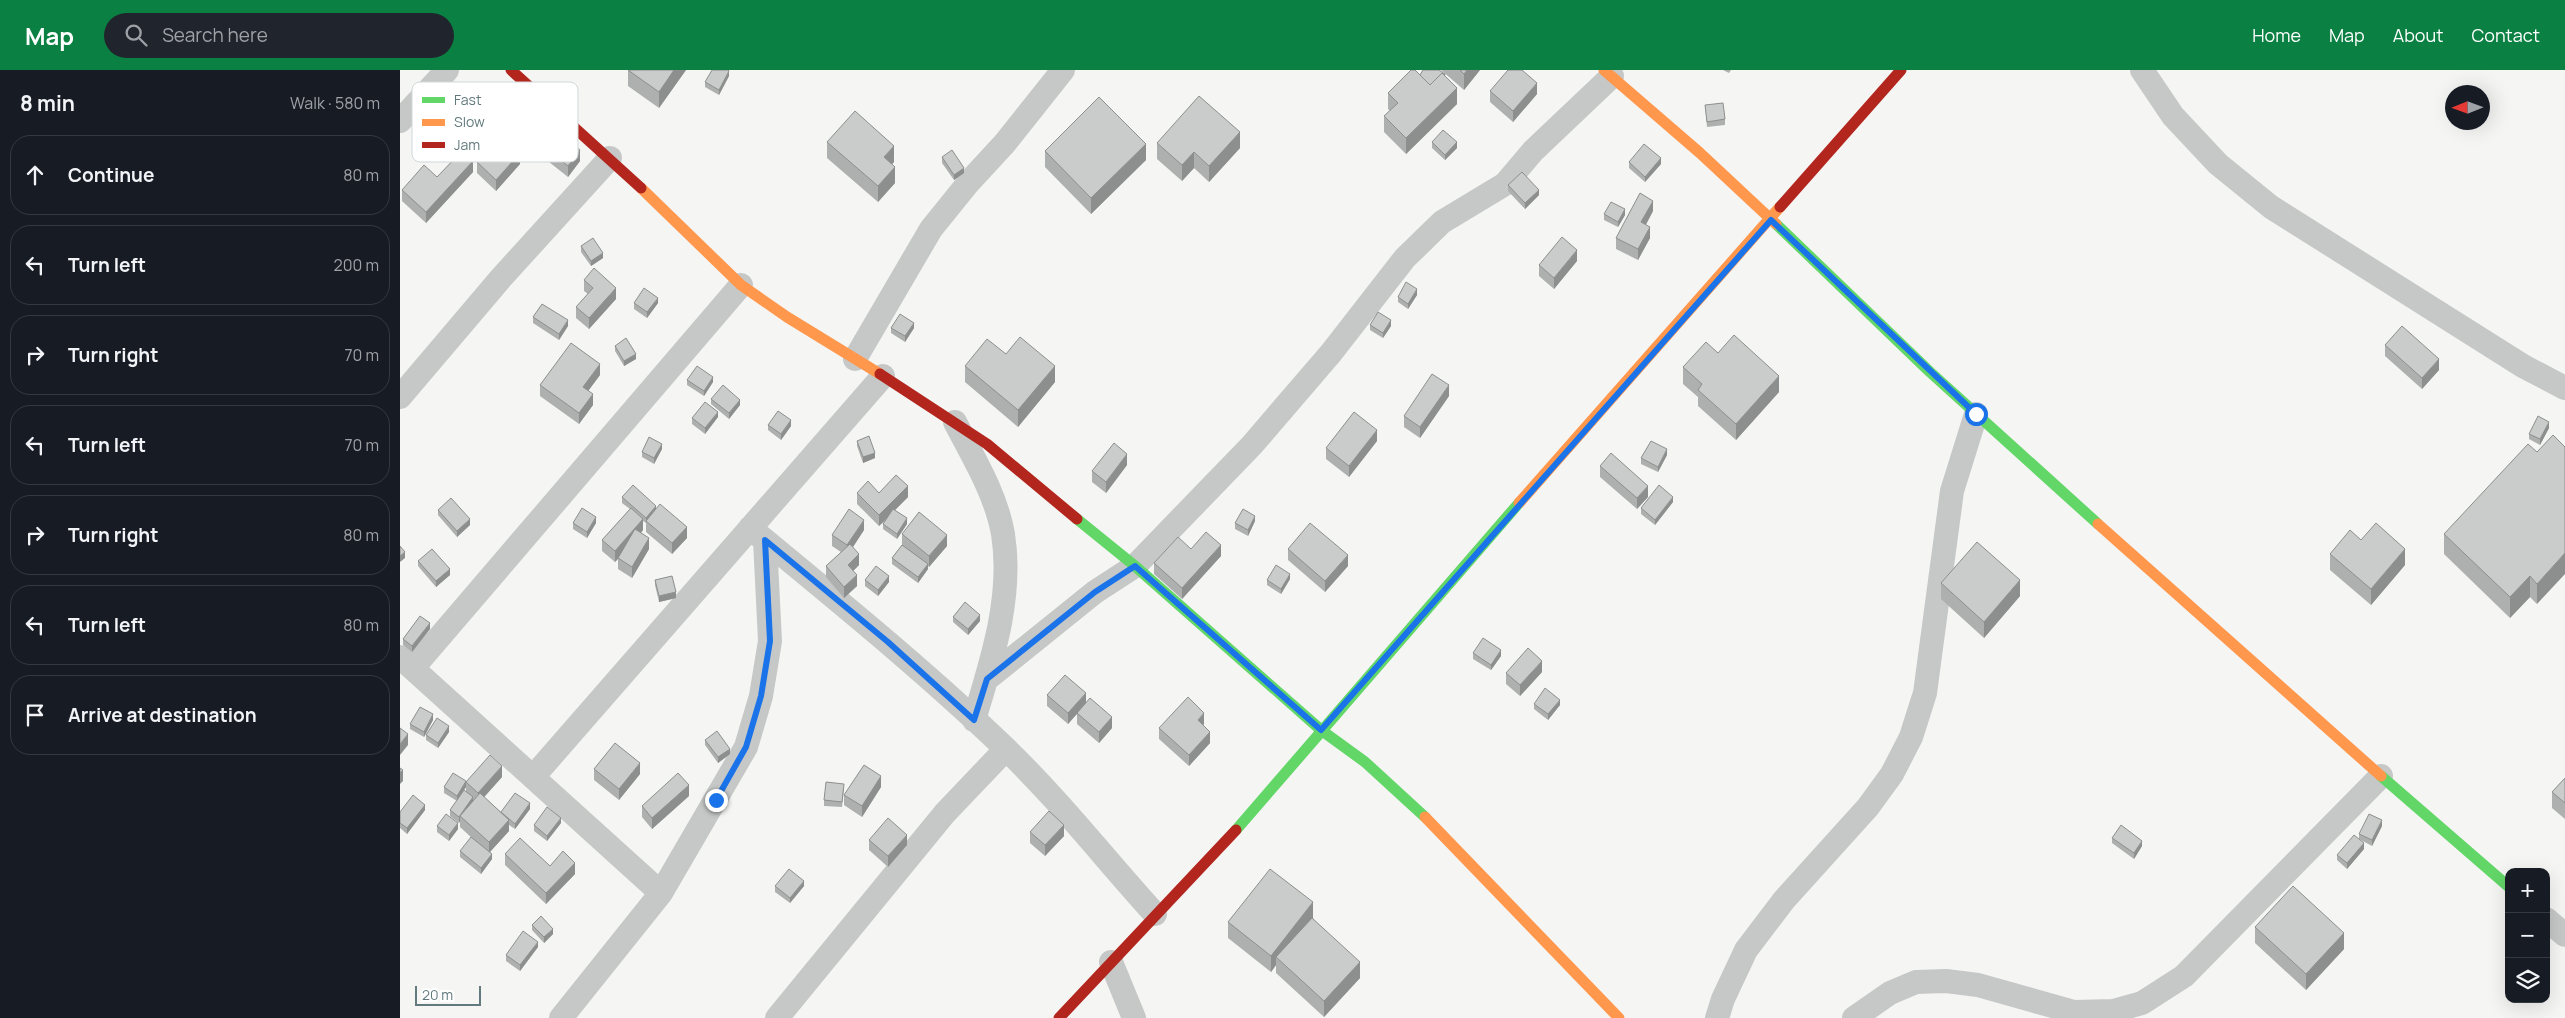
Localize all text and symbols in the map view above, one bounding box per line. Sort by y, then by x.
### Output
search box [104,13,454,58]
text: Map [25,19,74,52]
icon: search [122,21,150,49]
text: Search here [162,22,268,48]
text: Home [2252,23,2301,47]
text: Map [2329,23,2365,47]
text: About [2393,23,2443,47]
text: Contact [2471,23,2540,47]
legend [412,82,578,162]
north arrow [2445,85,2490,130]
text: 8 min [20,89,75,117]
text: Fast [454,90,482,109]
text: Walk · 580 m [290,92,380,114]
text: Slow [454,112,485,131]
text: Jam [454,135,480,154]
icon: ahead [21,161,49,189]
text: Continue [68,162,154,188]
text: 80 m [343,164,379,186]
icon: left [21,251,49,279]
text: Turn left [68,252,146,278]
text: 200 m [334,254,379,276]
icon: right [21,341,49,369]
text: Turn right [68,342,158,368]
text: 70 m [344,344,379,366]
route start [1965,403,1988,426]
icon: left [21,431,49,459]
text: Turn left [68,432,146,458]
text: 70 m [344,434,379,456]
icon: right [21,521,49,549]
text: Turn right [68,522,158,548]
text: 80 m [343,524,379,546]
icon: left [21,611,49,639]
text: Turn left [68,612,146,638]
text: 80 m [343,614,379,636]
icon: arrive [21,701,49,729]
text: Arrive at destination [68,702,257,728]
route end [705,789,728,812]
map controls [2505,868,2550,1003]
button: + [2505,868,2550,913]
button: − [2505,913,2550,958]
button: layers [2505,958,2550,1003]
scale bar [415,983,481,1006]
text: 20 m [422,985,453,1004]

